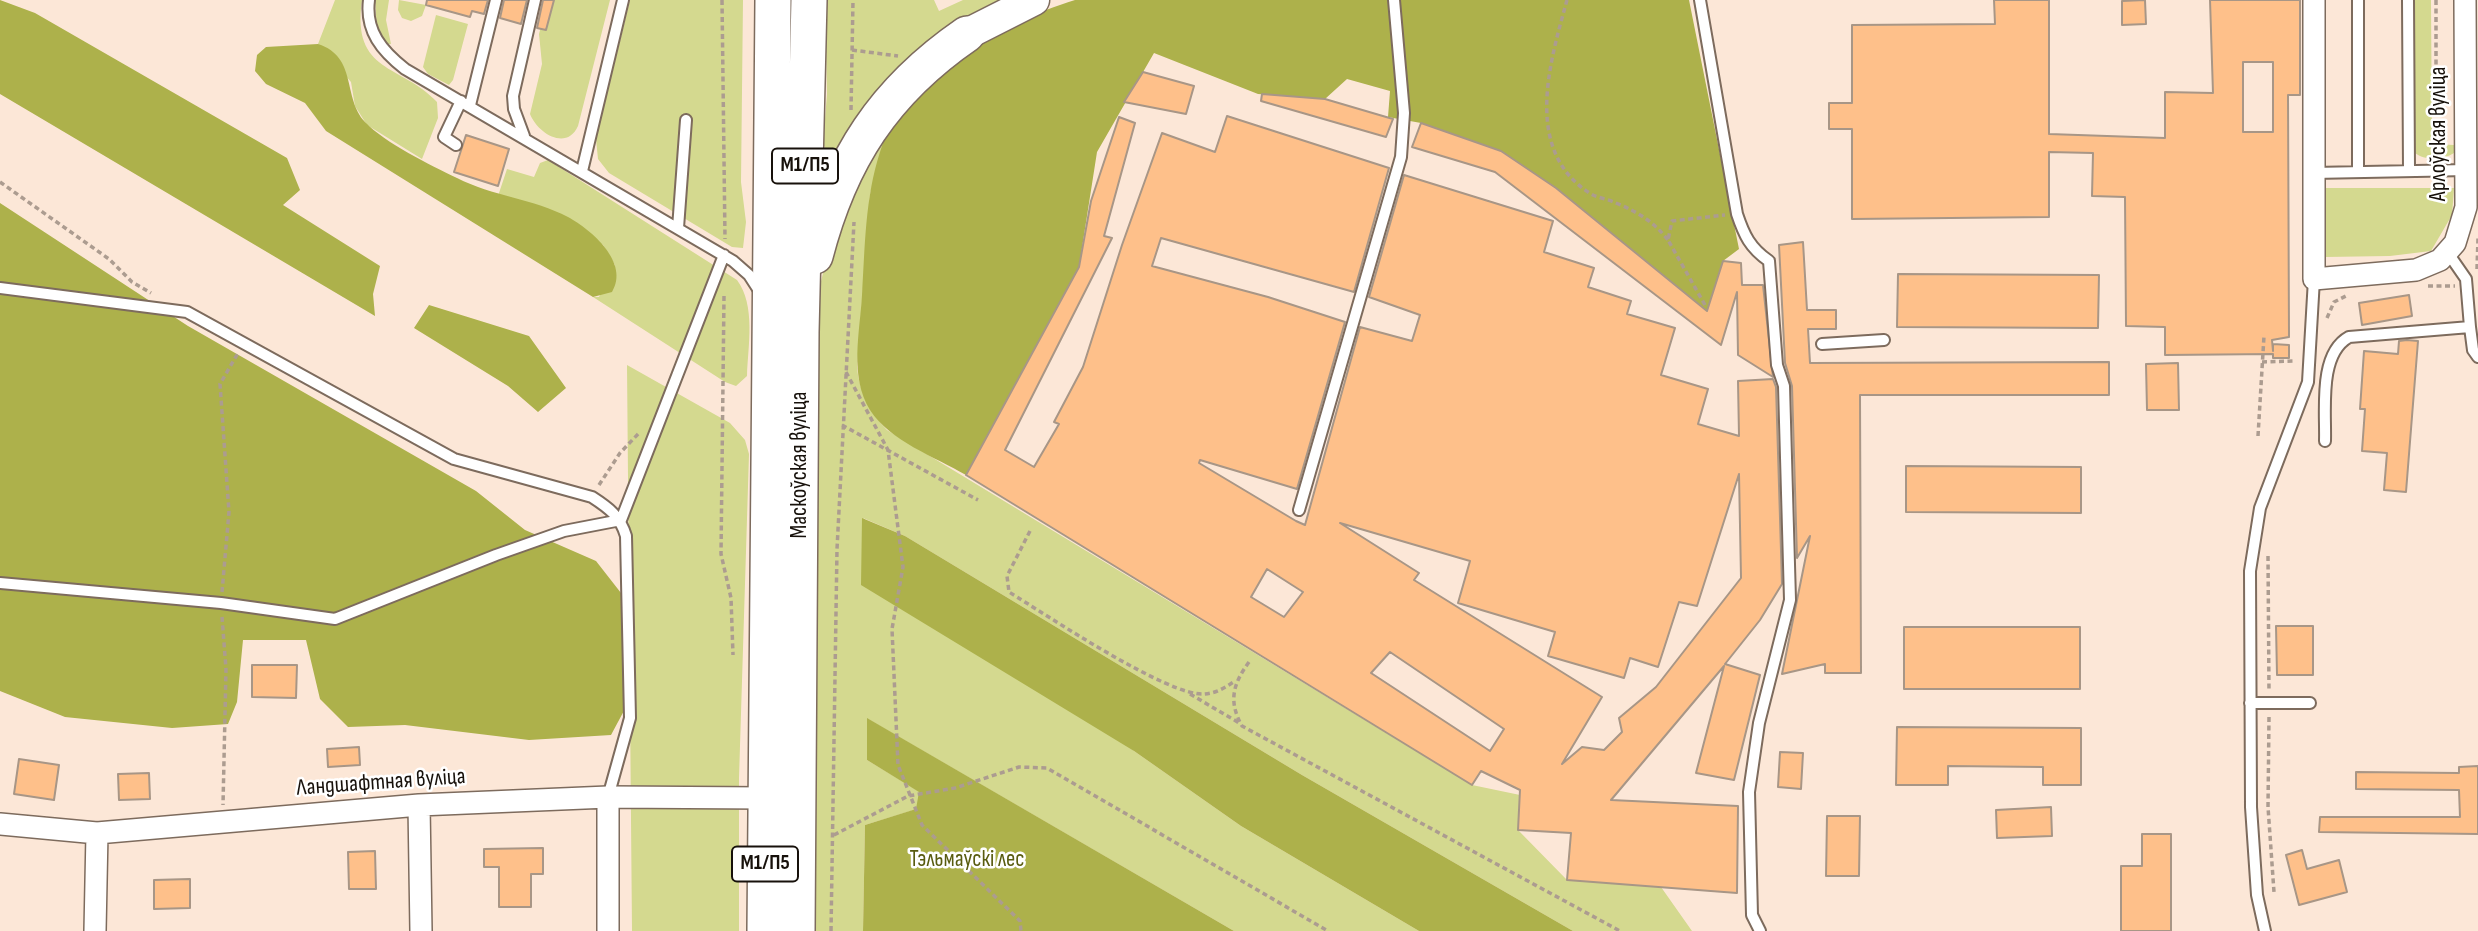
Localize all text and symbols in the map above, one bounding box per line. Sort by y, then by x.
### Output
street label: Арлоўская вуліца [2425,67,2453,201]
road number: М1/П5 [772,148,838,184]
street label: Маскоўская вуліца [786,392,814,538]
street label: Ландшафтная вуліца [296,763,466,803]
road number: М1/П5 [732,846,798,882]
park label: Тэльмаўскі лес [909,846,1025,874]

